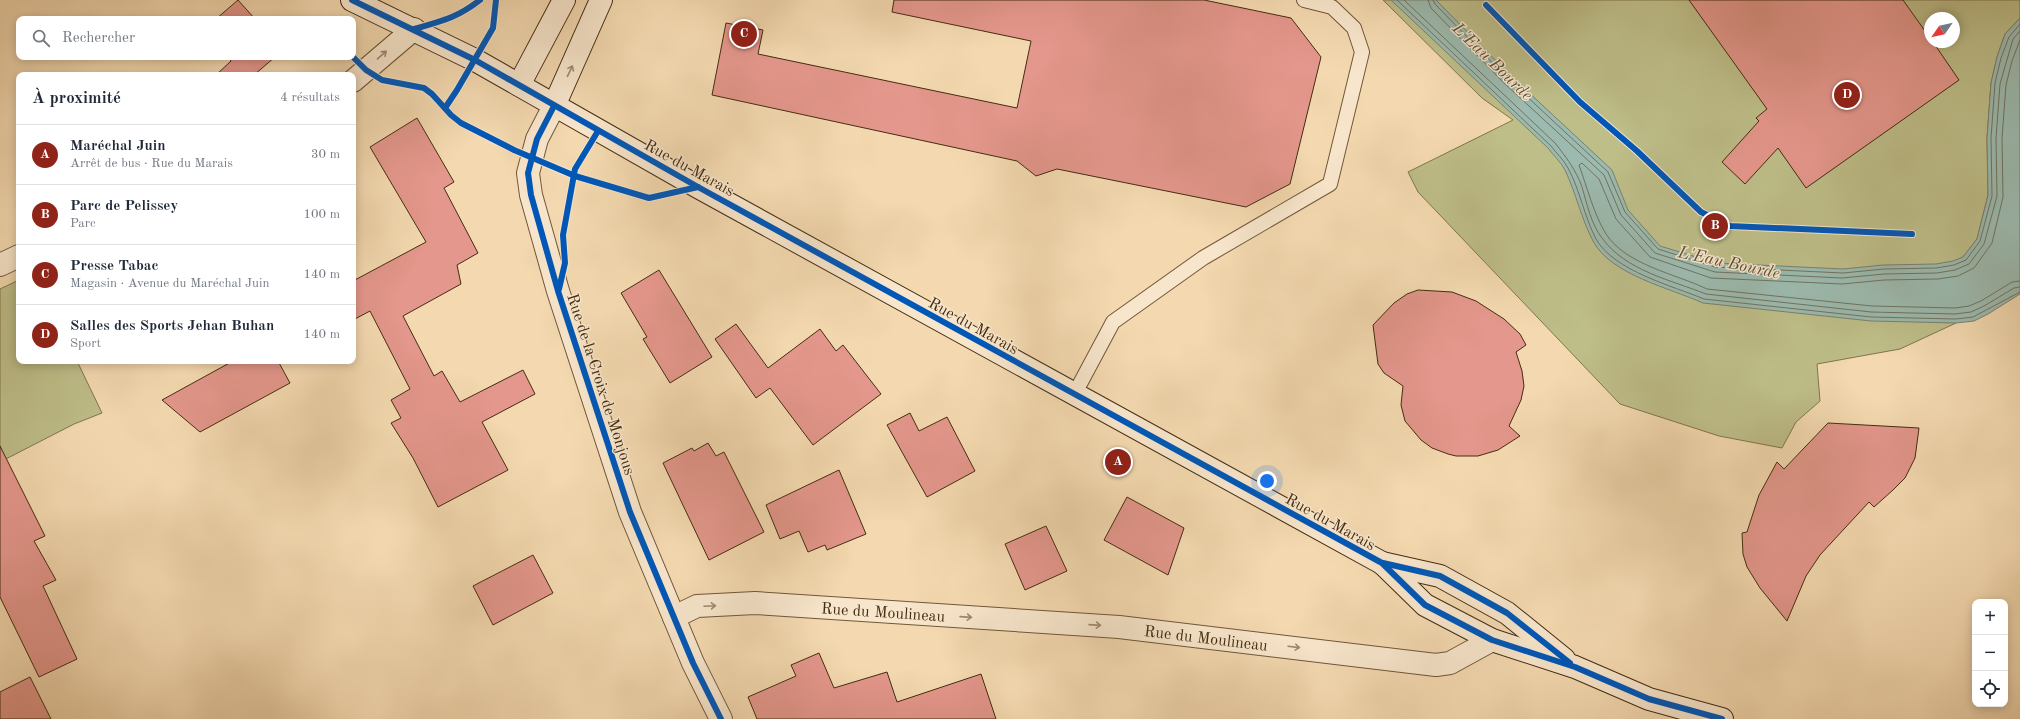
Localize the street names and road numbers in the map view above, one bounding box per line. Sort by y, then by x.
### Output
street label: Rue du Marais [641,137,737,200]
street label: Rue de la Croix de Monjous [563,292,637,477]
street label: Rue du Marais [925,295,1021,358]
street label: Rue du Marais [1282,491,1378,554]
street label: Rue du Moulineau [820,601,946,626]
street label: Rue du Moulineau [1143,624,1269,655]

